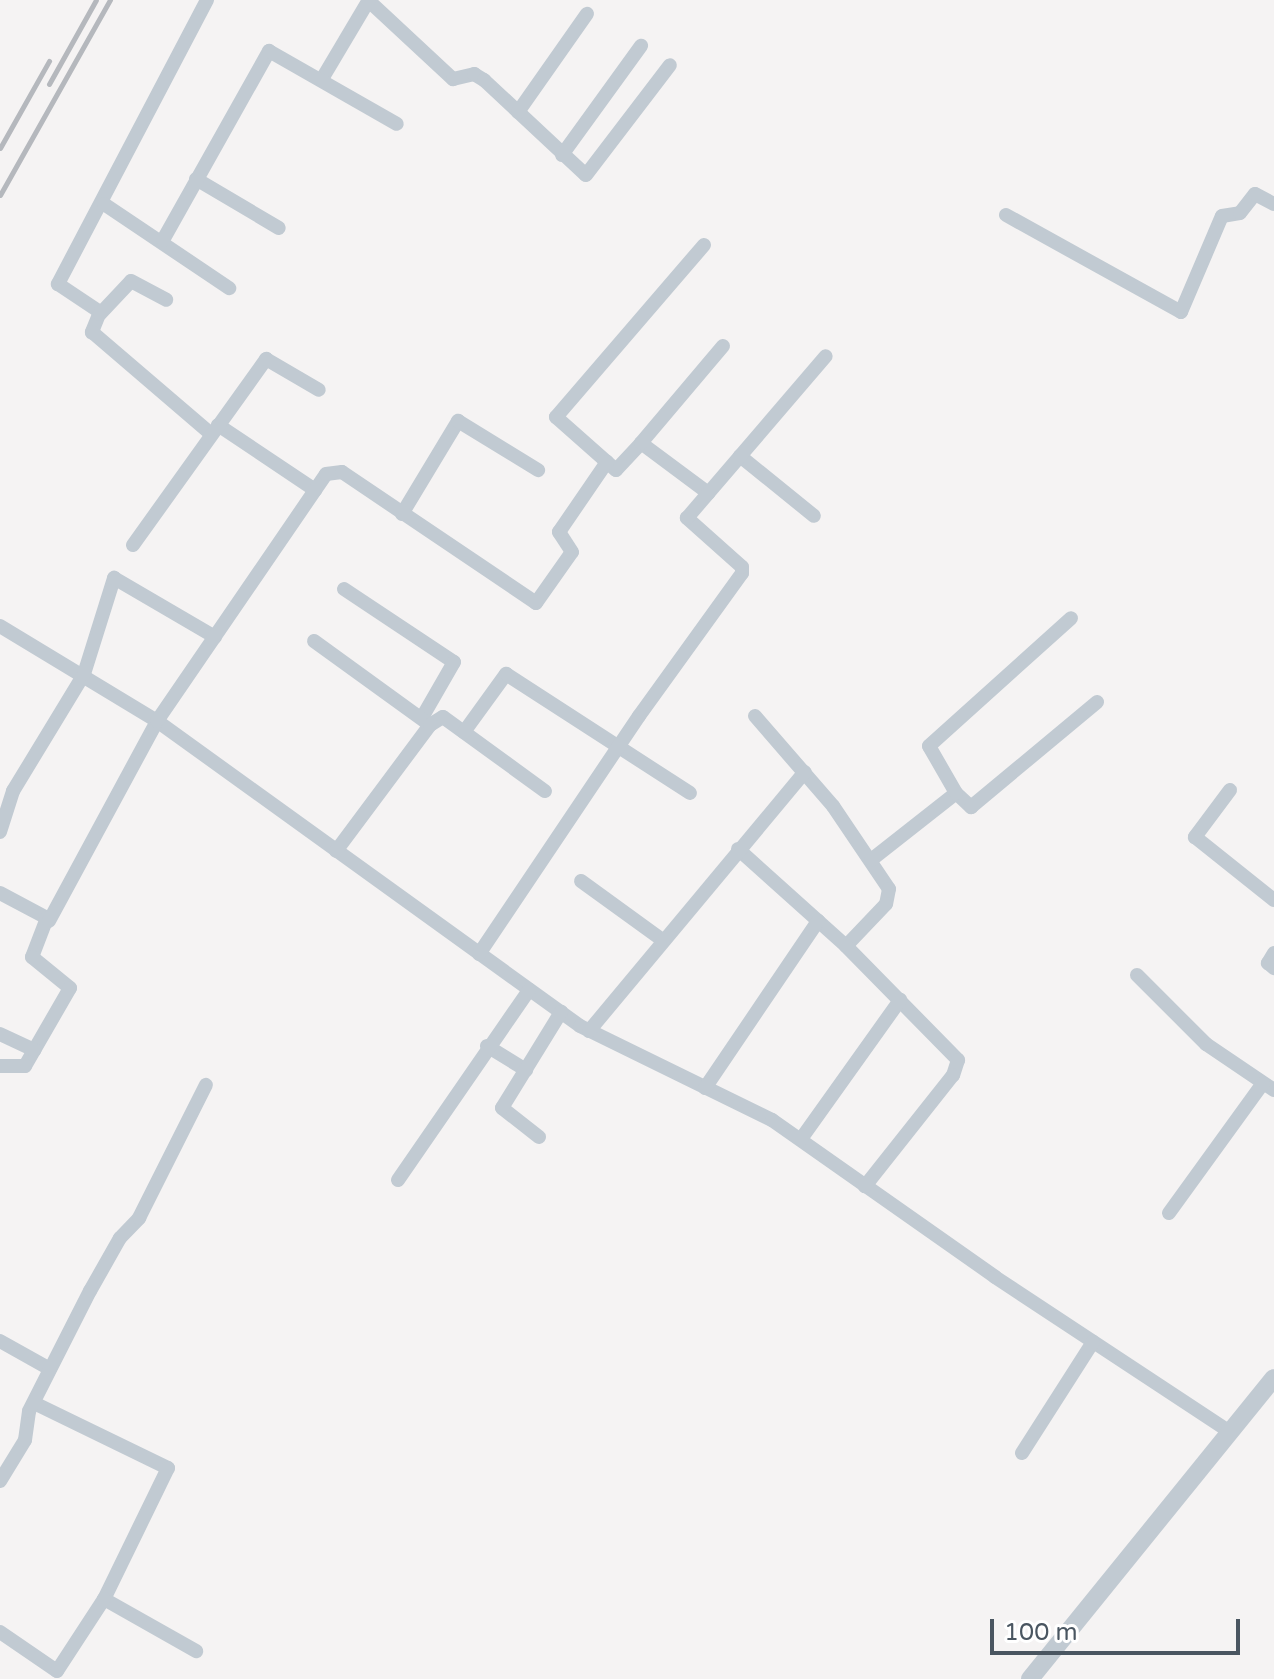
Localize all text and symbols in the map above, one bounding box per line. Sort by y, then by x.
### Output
scale bar [994,1603,1244,1653]
text: 100 m [1004,1618,1078,1647]

